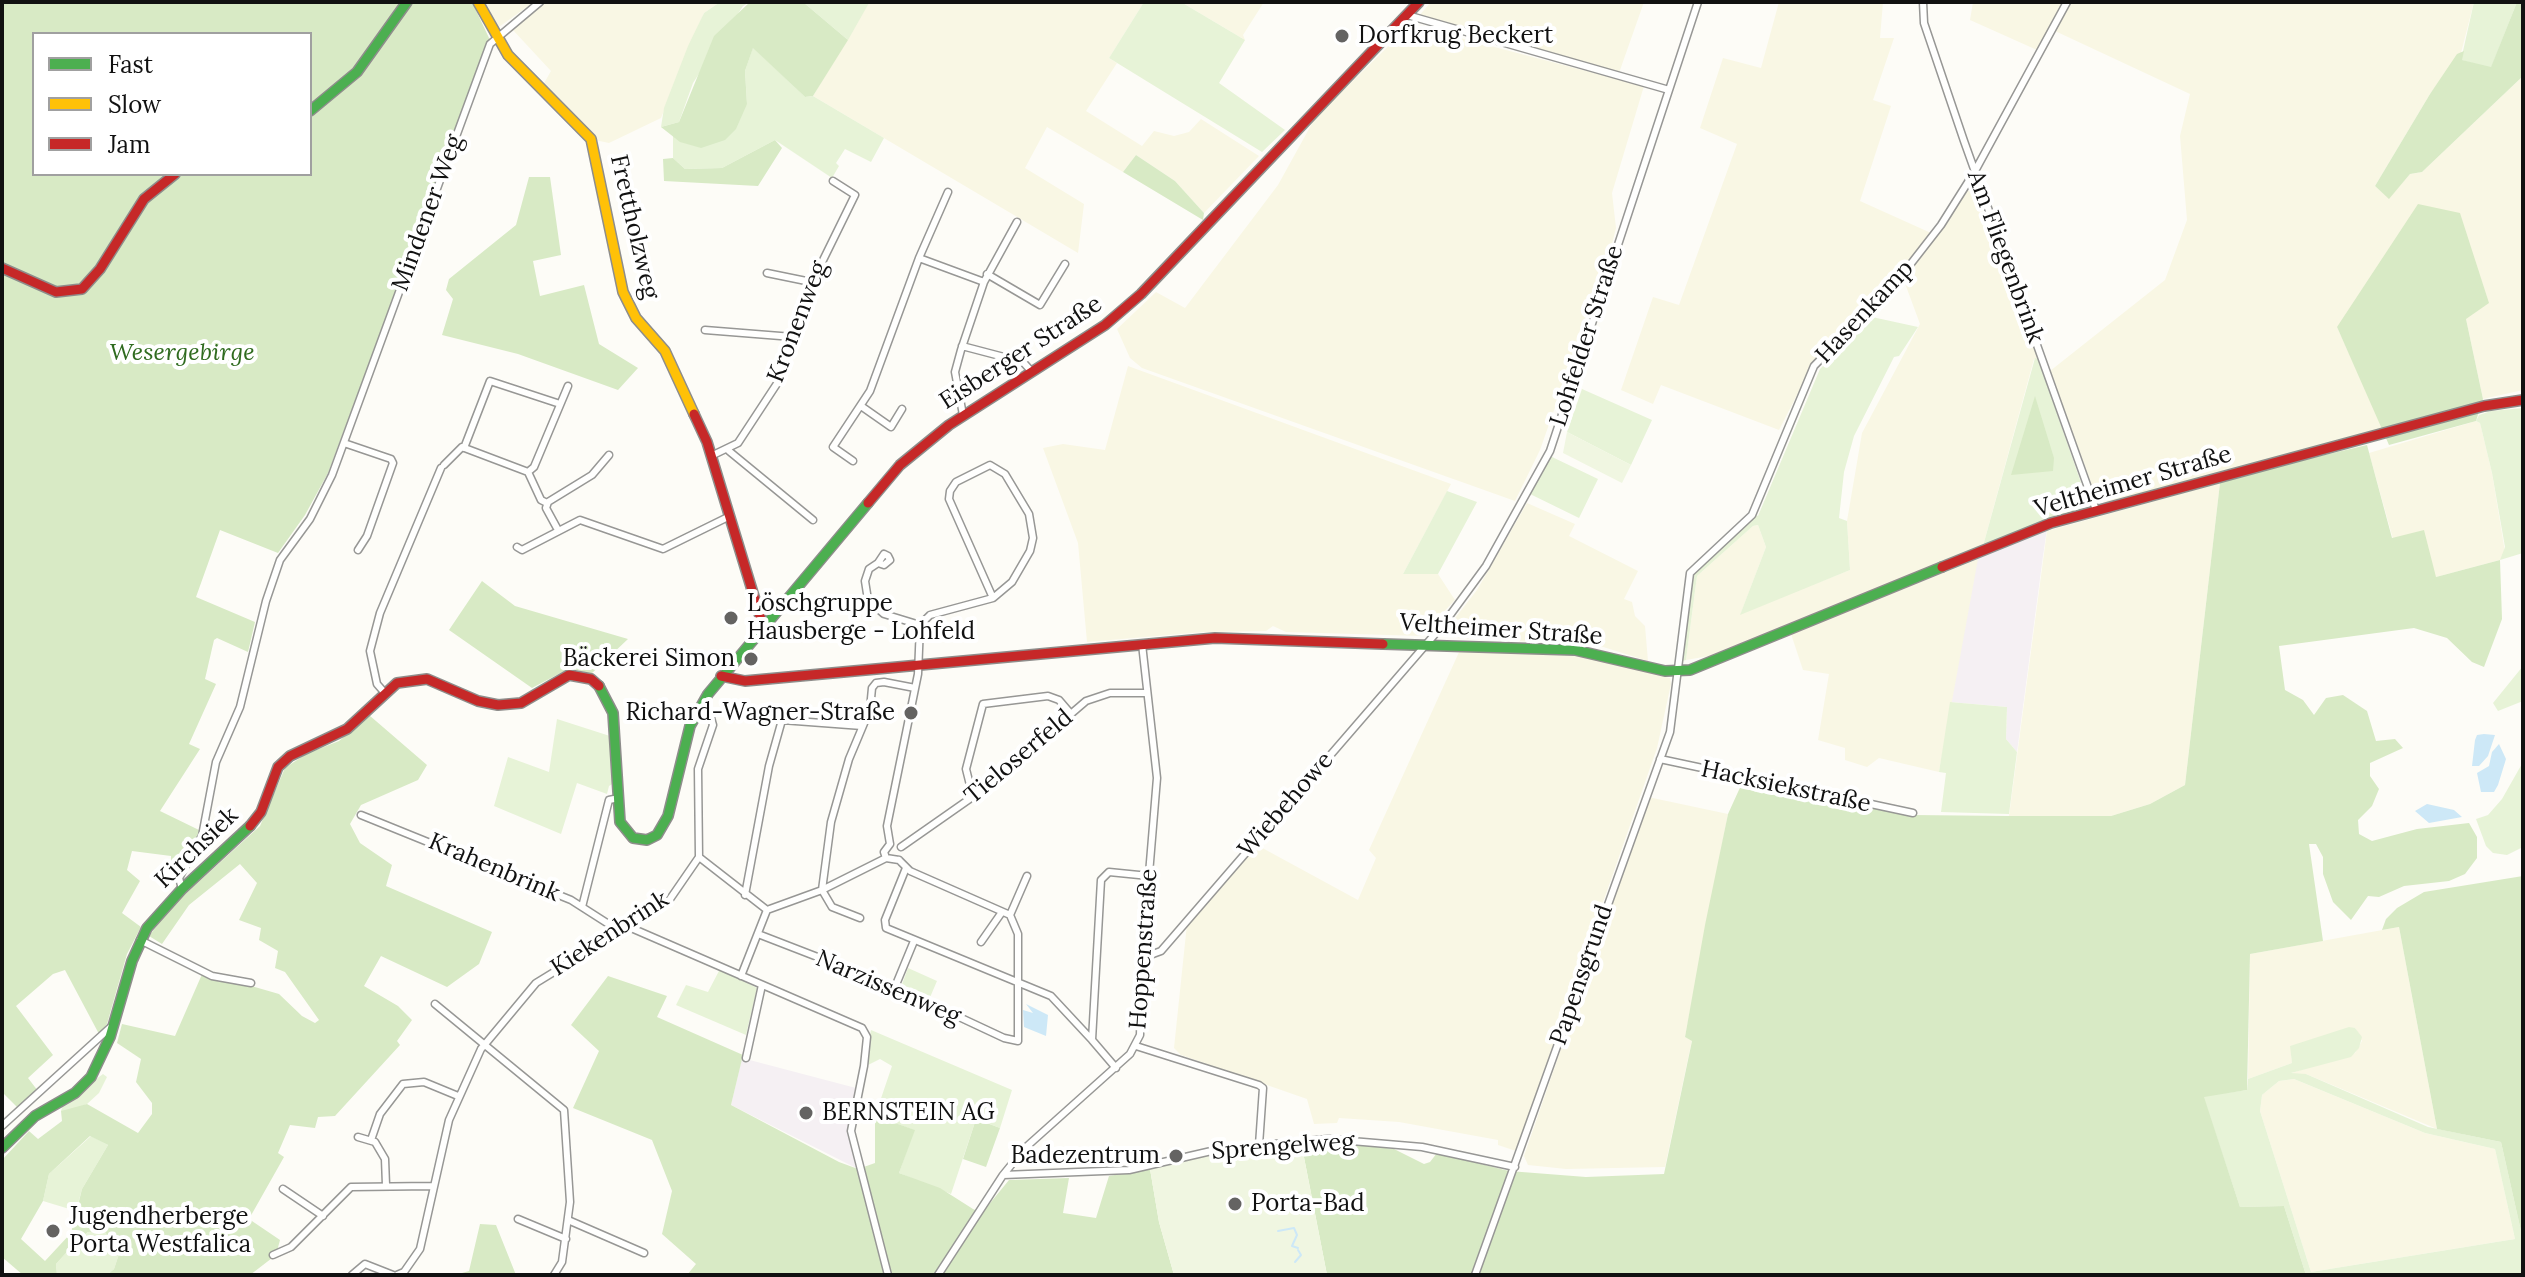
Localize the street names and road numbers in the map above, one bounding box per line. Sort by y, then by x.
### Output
street label: Mindener Weg [386,131,470,295]
street label: Frettholzweg [603,152,665,302]
street label: Am Fliegenbrink [1960,167,2050,347]
street label: Lohfelder Straße [1544,242,1630,430]
street label: Hasenkamp [1810,254,1920,370]
street label: Kronenweg [762,257,834,387]
street label: Eisberger Straße [934,290,1108,416]
street label: Veltheimer Straße [2031,440,2235,524]
street label: Veltheimer Straße [1398,609,1604,651]
street label: Tieloserfeld [959,704,1079,810]
street label: Wiebehowe [1232,746,1340,864]
street label: Hacksiekstraße [1699,755,1873,819]
street label: Kirchsiek [149,801,245,895]
street label: Krahenbrink [424,827,564,909]
street label: Hoppenstraße [1124,868,1164,1030]
street label: Kiekenbrink [546,885,674,983]
street label: Papensgrund [1545,901,1619,1049]
street label: Narzissenweg [811,945,965,1031]
street label: Sprengelweg [1210,1128,1356,1166]

